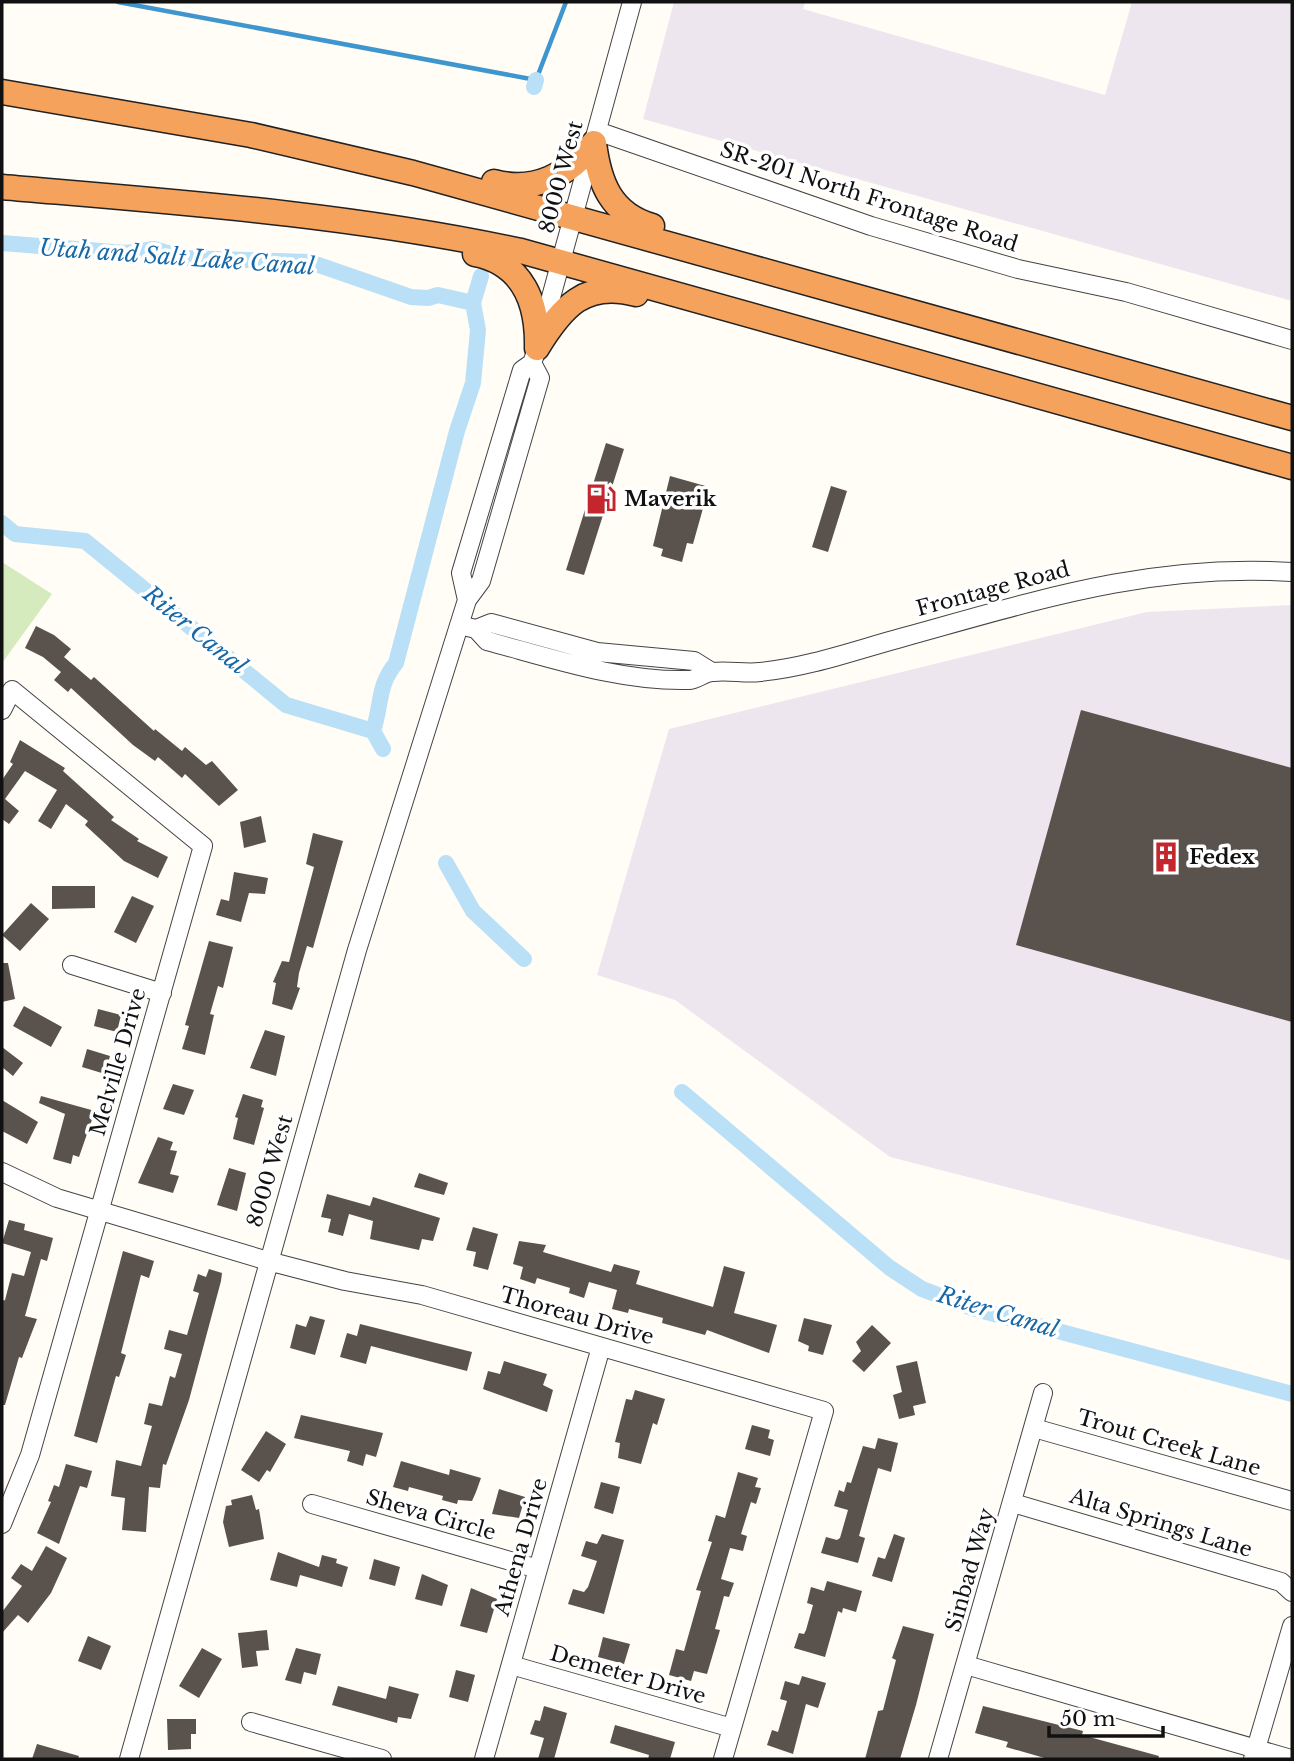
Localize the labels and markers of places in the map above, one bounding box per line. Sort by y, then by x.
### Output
fuel station icon: Maverik [584,482,618,516]
place label: Maverik [624,486,718,512]
building icon: Fedex [1149,840,1183,874]
place label: Fedex [1189,844,1256,870]

